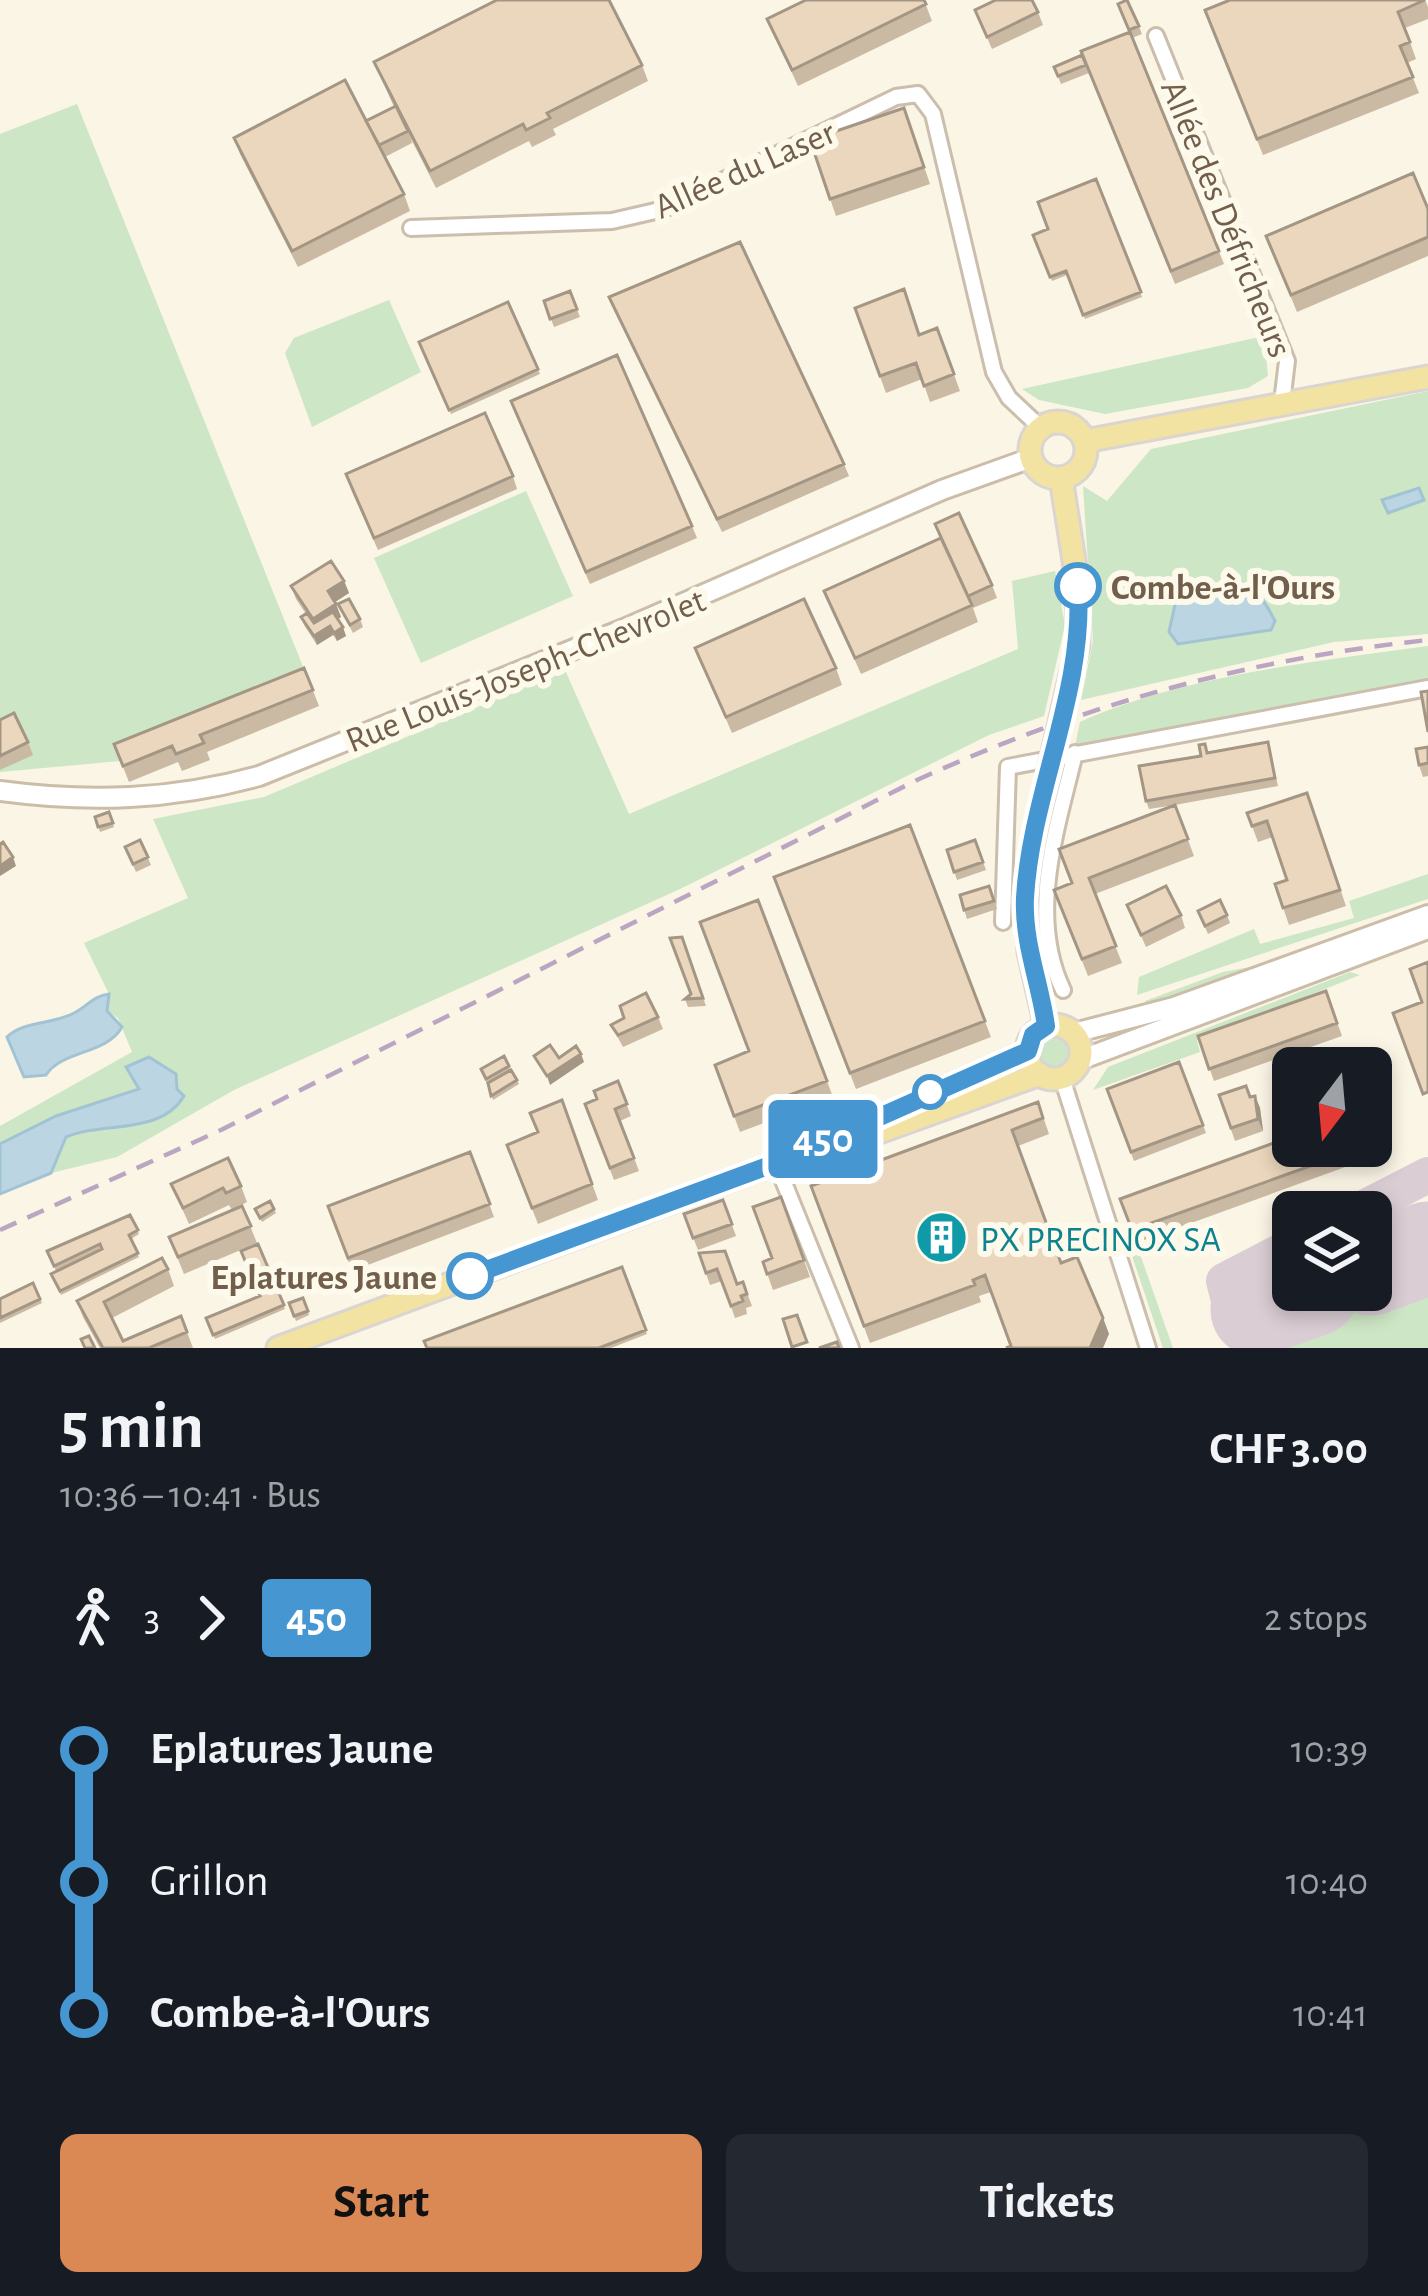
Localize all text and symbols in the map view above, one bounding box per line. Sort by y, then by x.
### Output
street label: Allée des Défricheurs [1154,75,1298,362]
street label: Allée du Laser [649,114,841,226]
marker: Combe-à-l'Ours [1056,564,1100,608]
place label: Combe-à-l'Ours [1111,570,1335,606]
street label: Rue Louis-Joseph-Chevrolet [341,582,711,760]
north arrow [1272,1047,1392,1167]
map controls [1272,1047,1392,1311]
unlabelled marker [914,1076,946,1108]
line badge: 450 [754,1100,892,1178]
text: 450 [792,1118,854,1160]
button: layers [1272,1191,1392,1311]
building icon: PX PRECINOX SA [913,1210,969,1266]
place label: PX PRECINOX SA [980,1222,1221,1258]
marker: Eplatures Jaune [448,1254,492,1298]
place label: Eplatures Jaune [210,1260,437,1296]
text: 5 min [60,1394,204,1460]
text: CHF 3.00 [1210,1427,1368,1472]
text: 10:36 – 10:41 · Bus [60,1476,321,1515]
icon: walk [60,1585,126,1651]
icon: forward [178,1585,244,1651]
text: 450 [286,1597,347,1639]
text: 3 [144,1599,160,1638]
text: 2 stops [1264,1599,1368,1638]
text: Eplatures Jaune [150,1727,433,1772]
text: 10:39 [1291,1731,1368,1770]
text: Grillon [150,1859,269,1904]
text: 10:40 [1286,1863,1368,1902]
text: Combe-à-l'Ours [150,1991,430,2036]
text: 10:41 [1293,1995,1368,2034]
button: Start [60,2134,702,2272]
button: Tickets [726,2134,1368,2272]

